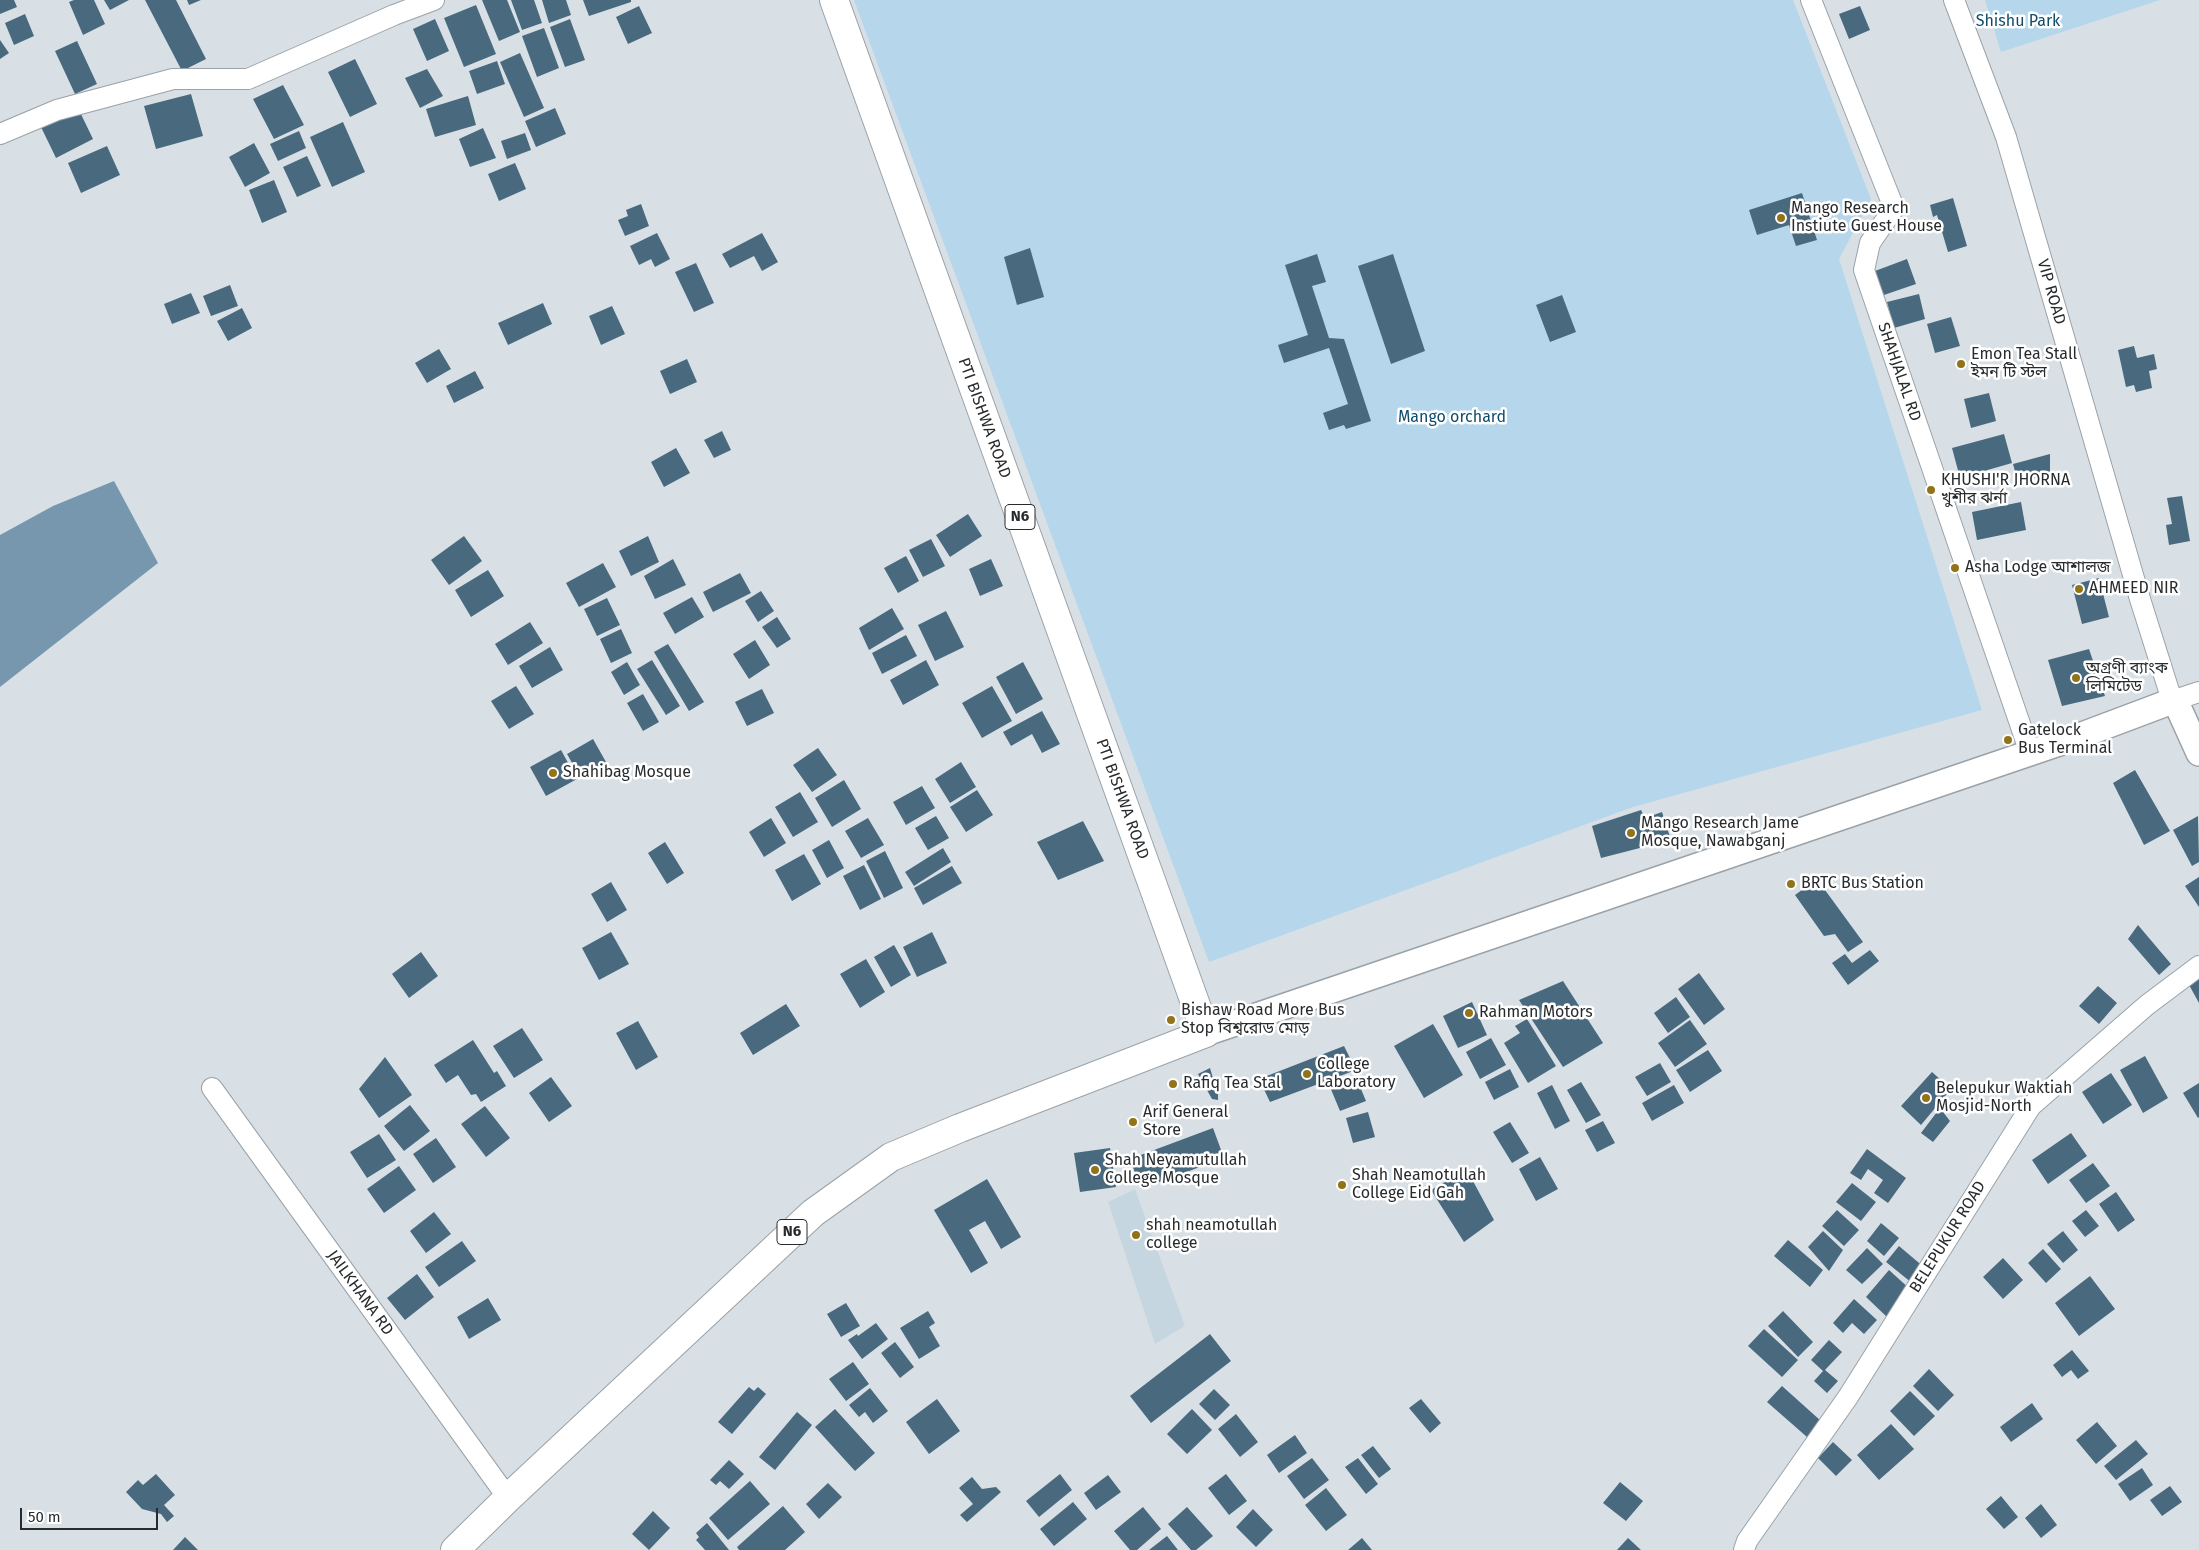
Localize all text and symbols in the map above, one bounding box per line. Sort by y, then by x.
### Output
park label: Shishu Park [1976,12,2060,32]
place label: Mango Research Instiute Guest House [1791,199,1942,237]
marker: Mango Research Instiute Guest House [1775,212,1787,224]
street label: VIP ROAD [2033,257,2069,327]
street label: SHAHJALAL RD [1873,320,1925,424]
place label: Emon Tea Stall ইমন টি স্টল [1971,345,2077,383]
street label: PTI BISHWA ROAD [953,355,1015,481]
marker: Emon Tea Stall ইমন টি স্টল [1955,358,1967,370]
park label: Mango orchard [1398,408,1506,428]
place label: KHUSHI'R JHORNA খুশীর ঝর্না [1941,471,2070,509]
marker: KHUSHI'R JHORNA খুশীর ঝর্না [1925,484,1937,496]
road number: N6 [1005,504,1035,530]
place label: Asha Lodge আশালজ [1965,558,2111,578]
marker: Asha Lodge আশালজ [1949,562,1961,574]
place label: AHMEED NIR [2089,579,2178,599]
marker: AHMEED NIR [2073,583,2085,595]
place label: অগ্রণী ব্যাংক লিমিটেড [2086,659,2168,697]
marker: অগ্রণী ব্যাংক লিমিটেড [2070,672,2082,684]
place label: Gatelock Bus Terminal [2018,721,2112,759]
marker: Gatelock Bus Terminal [2002,734,2014,746]
street label: PTI BISHWA ROAD [1091,736,1153,862]
place label: Shahibag Mosque [563,763,691,783]
marker: Shahibag Mosque [547,767,559,779]
place label: Mango Research Jame Mosque, Nawabganj [1641,814,1799,852]
marker: Mango Research Jame Mosque, Nawabganj [1625,827,1637,839]
place label: BRTC Bus Station [1801,874,1924,894]
marker: BRTC Bus Station [1785,878,1797,890]
place label: Bishaw Road More Bus Stop বিশ্বরোড মোড় [1181,1001,1345,1039]
place label: Rahman Motors [1479,1003,1593,1023]
marker: Rahman Motors [1463,1007,1475,1019]
marker: Bishaw Road More Bus Stop বিশ্বরোড মোড় [1165,1014,1177,1026]
place label: College Laboratory [1317,1055,1396,1093]
marker: College Laboratory [1301,1068,1313,1080]
place label: Rafiq Tea Stal [1183,1074,1281,1094]
marker: Rafiq Tea Stal [1167,1078,1179,1090]
place label: Belepukur Waktiah Mosjid-North [1936,1079,2072,1117]
marker: Belepukur Waktiah Mosjid-North [1920,1092,1932,1104]
place label: Arif General Store [1143,1103,1228,1141]
marker: Arif General Store [1127,1116,1139,1128]
place label: Shah Neyamutullah College Mosque [1105,1151,1247,1189]
marker: Shah Neyamutullah College Mosque [1089,1164,1101,1176]
place label: Shah Neamotullah College Eid Gah [1352,1166,1486,1204]
street label: BELEPUKUR ROAD [1906,1177,1990,1297]
marker: Shah Neamotullah College Eid Gah [1336,1179,1348,1191]
place label: shah neamotullah college [1146,1216,1277,1254]
road number: N6 [777,1220,807,1244]
marker: shah neamotullah college [1130,1229,1142,1241]
street label: JAILKHANA RD [323,1247,397,1339]
scale bar [22,1498,160,1530]
text: 50 m [28,1508,61,1526]

